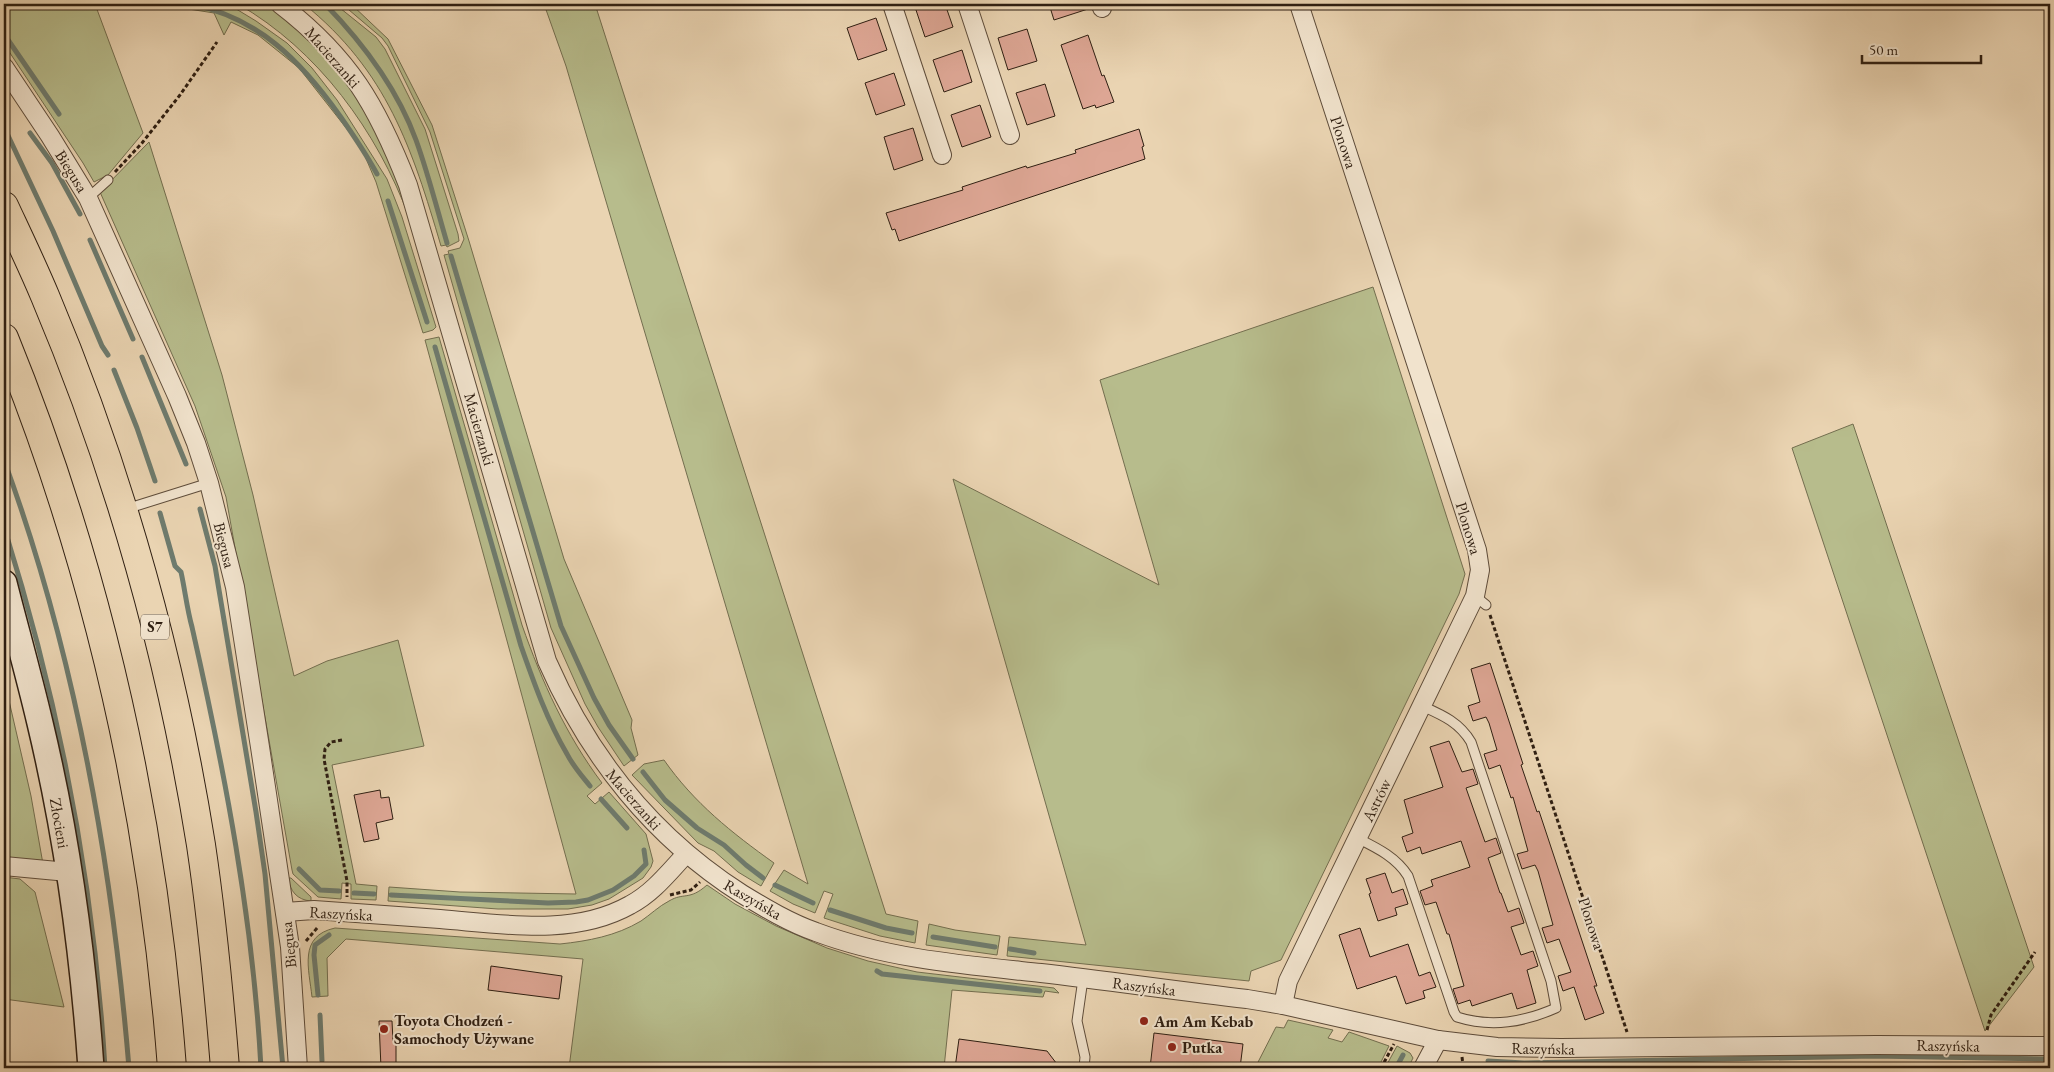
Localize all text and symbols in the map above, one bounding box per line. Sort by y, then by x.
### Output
street label: Macierzanki [300,22,365,92]
scale bar [1862,32,1980,64]
text: 50 m [1869,40,1898,59]
street label: Plonowa [1325,113,1362,172]
street label: Biegusa [50,146,93,197]
street label: Macierzanki [459,390,500,468]
street label: Plonowa [1451,499,1487,558]
street label: Biegusa [209,520,240,571]
road number: S7 [141,614,169,640]
street label: Macierzanki [601,764,666,834]
street label: Astrów [1357,774,1396,826]
street label: Złocieni [45,796,74,850]
street label: Raszyńska [720,874,786,925]
street label: Plonowa [1573,894,1610,953]
street label: Raszyńska [309,901,374,926]
street label: Biegusa [276,920,301,969]
street label: Raszyńska [1111,972,1177,1001]
place label: Toyota Chodzeń - Samochody Używane [394,1010,534,1049]
place label: Am Am Kebab [1153,1011,1253,1032]
marker: Am Am Kebab [1138,1015,1150,1027]
marker: Toyota Chodzeń - Samochody Używane [378,1023,390,1035]
street label: Raszyńska [1916,1034,1981,1057]
place label: Putka [1182,1037,1223,1058]
street label: Raszyńska [1511,1037,1576,1060]
marker: Putka [1166,1041,1178,1053]

